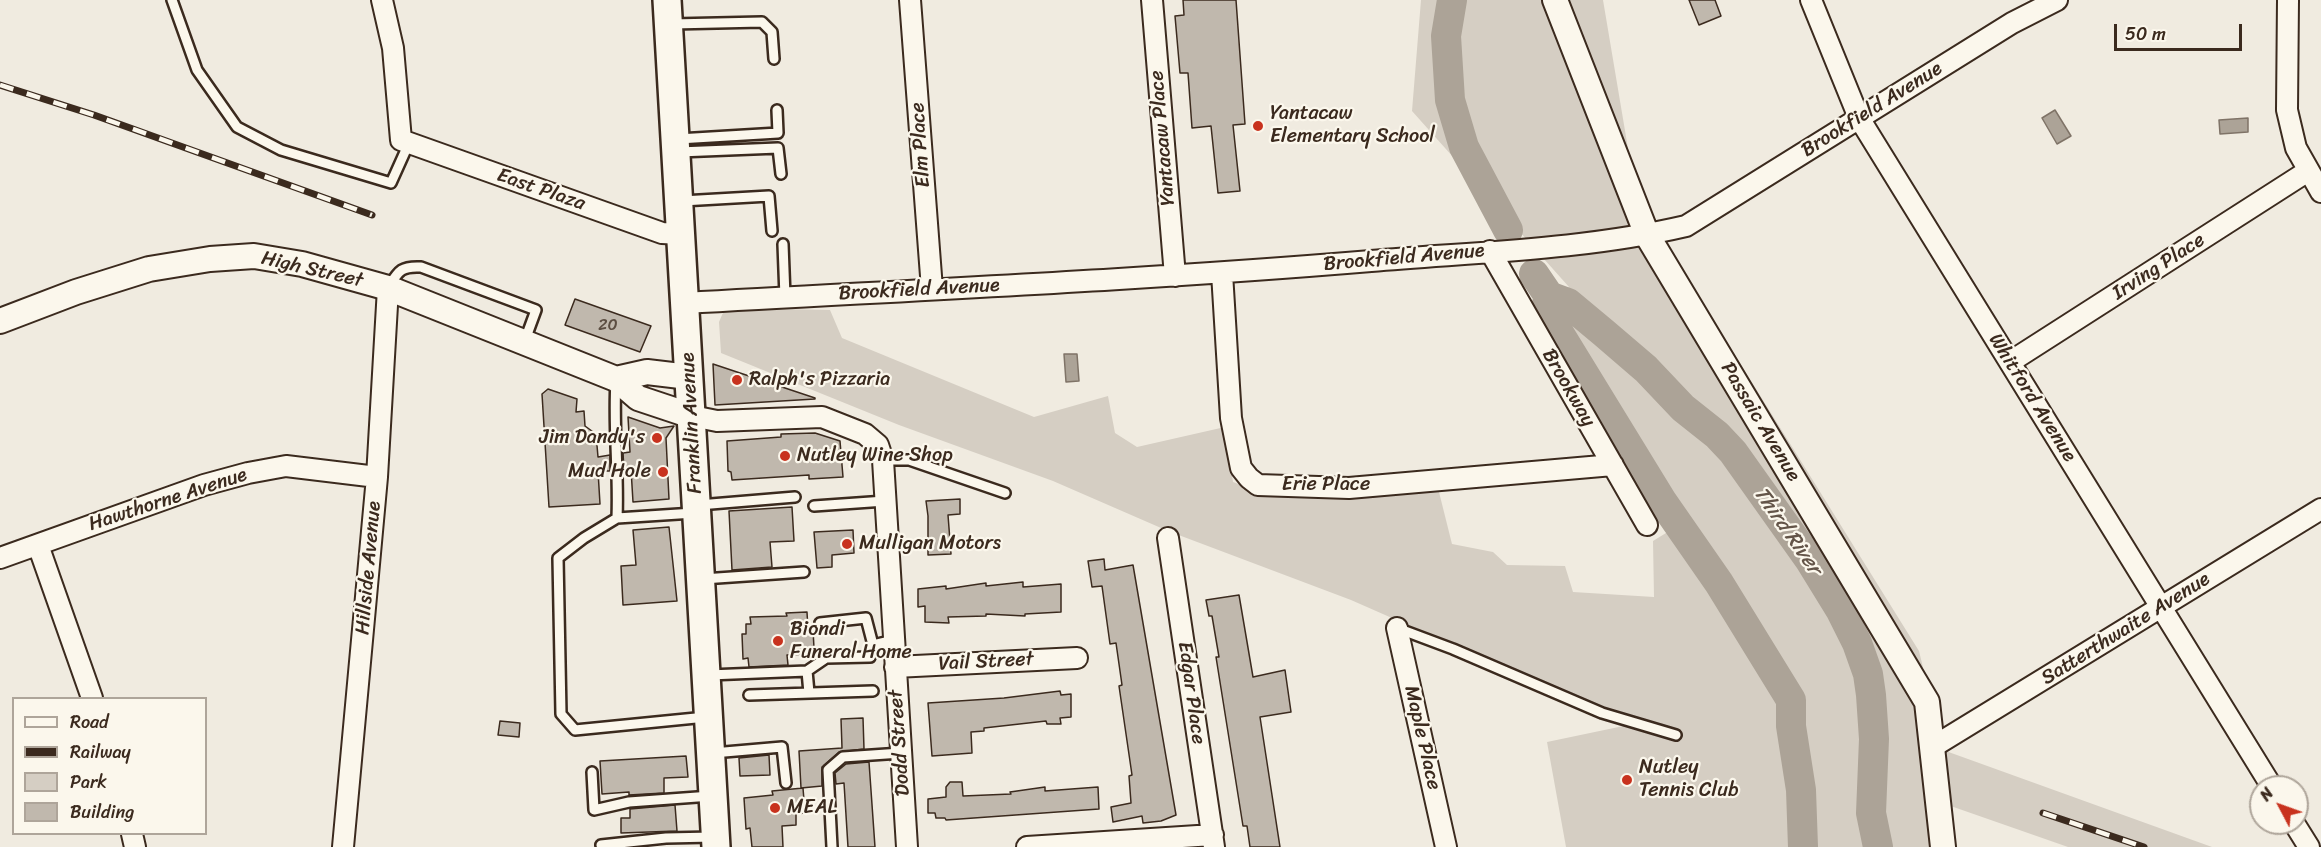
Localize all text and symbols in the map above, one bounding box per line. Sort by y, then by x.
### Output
scale bar [2117,12,2244,50]
text: 50 m [2125,18,2166,50]
street label: Brookfield Avenue [1797,57,1947,163]
street label: Yantacaw Place [1145,69,1181,207]
street label: Elm Place [906,102,936,188]
place label: Yantacaw Elementary School [1270,102,1435,149]
marker: Yantacaw Elementary School [1251,119,1265,133]
street label: East Plaza [494,164,588,216]
street label: Irving Place [2108,228,2210,306]
street label: Brookfield Avenue [1323,239,1485,277]
street label: High Street [259,247,365,293]
street label: Brookfield Avenue [838,274,1000,306]
house number: 20 [598,316,618,336]
street label: Whitford Avenue [1983,329,2081,467]
street label: Brookway [1536,345,1600,431]
street label: Franklin Avenue [676,352,708,494]
street label: Passaic Avenue [1715,358,1805,486]
place label: Ralph's Pizzaria [749,368,890,392]
marker: Ralph's Pizzaria [730,373,744,387]
place label: Jim Dandy's [539,426,645,450]
marker: Jim Dandy's [650,431,664,445]
place label: Nutley Wine Shop [797,444,953,468]
marker: Nutley Wine Shop [778,449,792,463]
place label: Mud Hole [568,460,651,484]
street label: Hawthorne Avenue [86,463,250,537]
marker: Mud Hole [656,465,670,479]
street label: Erie Place [1282,473,1370,497]
water label: Third River [1748,482,1826,580]
street label: Hillside Avenue [351,500,387,636]
place label: Mulligan Motors [859,532,1001,556]
marker: Mulligan Motors [840,537,854,551]
street label: Satterthwaite Avenue [2037,567,2215,691]
place label: Biondi Funeral Home [790,618,912,665]
marker: Biondi Funeral Home [771,634,785,648]
street label: Edgar Place [1172,640,1210,746]
street label: Vail Street [938,648,1034,676]
street label: Maple Place [1398,684,1446,792]
street label: Dodd Street [884,689,916,797]
legend [12,697,207,835]
text: Road [70,706,109,738]
text: Railway [70,736,131,768]
place label: Nutley Tennis Club [1639,756,1739,803]
text: Park [70,766,107,798]
marker: Nutley Tennis Club [1620,773,1634,787]
north arrow [2249,775,2309,835]
text: N [2252,780,2281,808]
text: Building [70,796,134,828]
place label: MEAL [787,796,837,820]
marker: MEAL [768,801,782,815]

